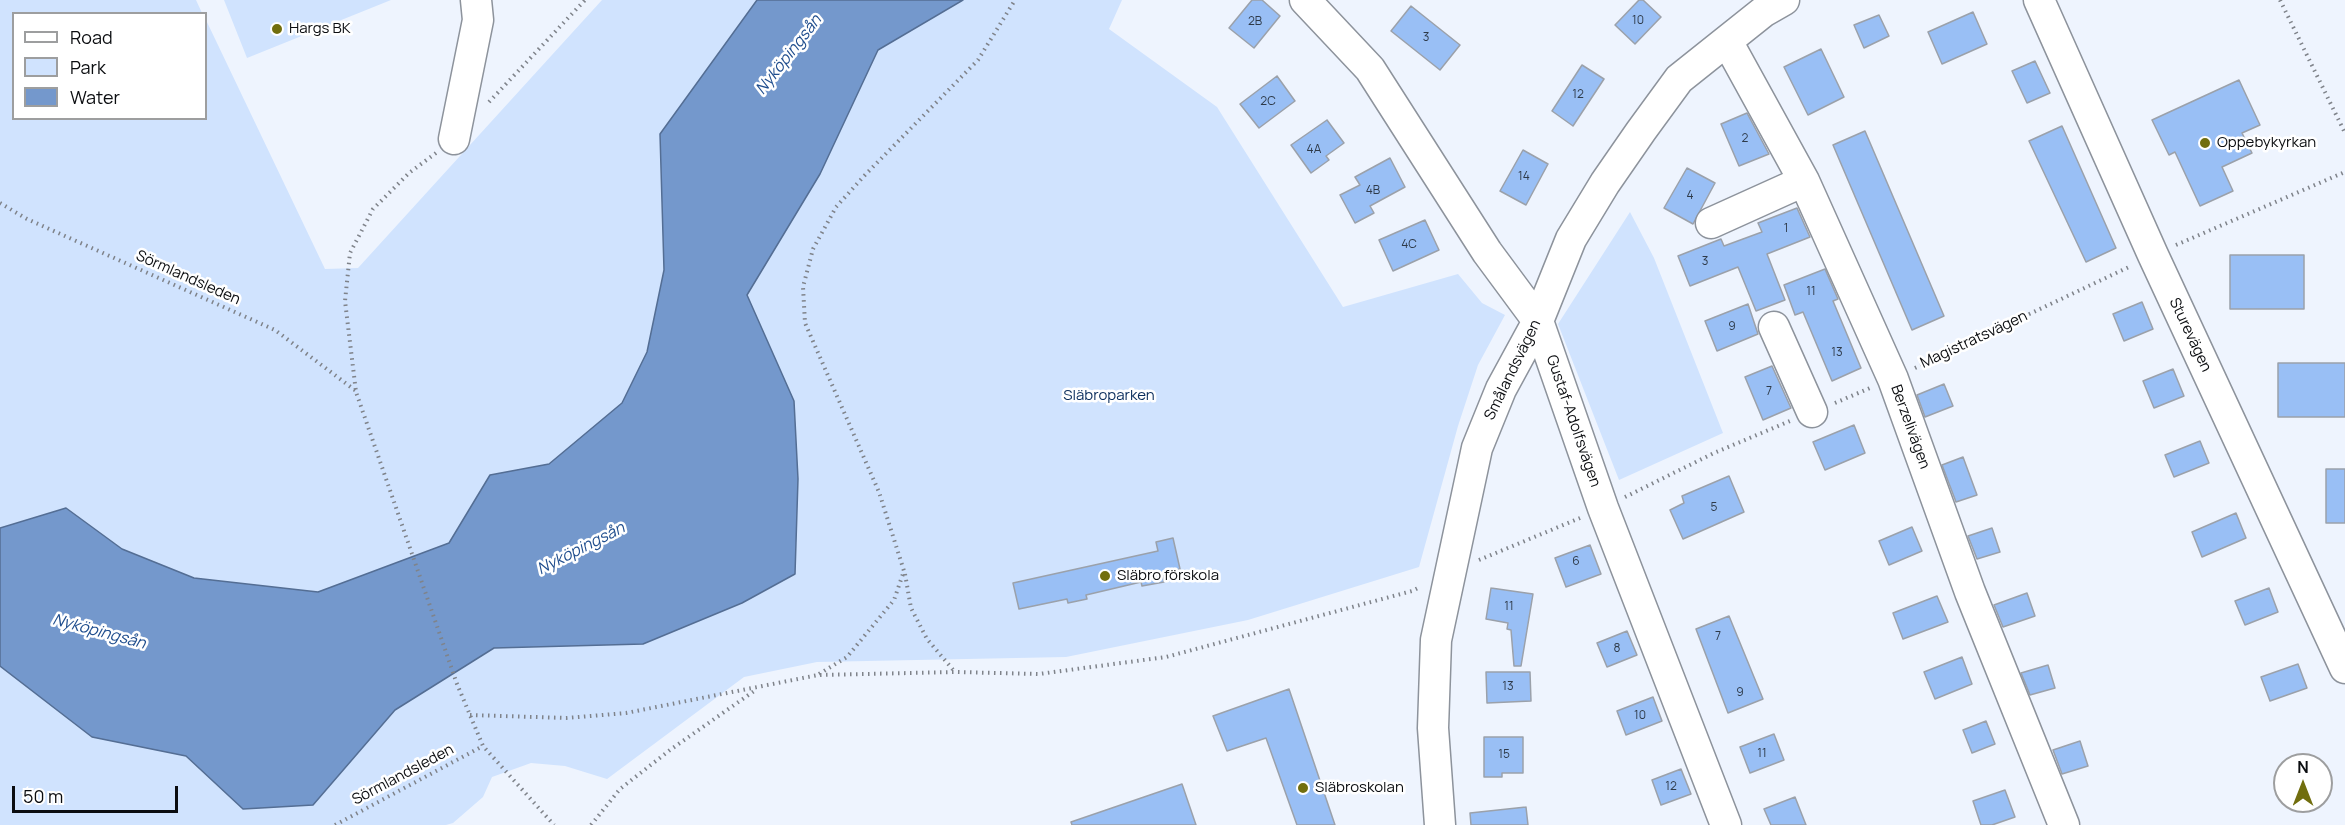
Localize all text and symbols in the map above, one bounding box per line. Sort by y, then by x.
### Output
water label: Nyköpingsån [752,11,826,99]
legend [12,12,207,120]
house number: 10 [1632,14,1644,28]
house number: 2B [1248,15,1262,29]
place label: Hargs BK [289,20,351,38]
marker: Hargs BK [270,22,284,36]
text: Road [70,25,113,49]
house number: 3 [1423,31,1429,45]
text: Park [70,55,106,79]
text: Water [70,85,120,109]
house number: 12 [1572,88,1584,102]
house number: 2C [1260,95,1276,109]
house number: 2 [1742,132,1748,146]
place label: Oppebykyrkan [2217,134,2316,152]
marker: Oppebykyrkan [2198,136,2212,150]
house number: 4A [1307,143,1321,157]
house number: 14 [1518,170,1530,184]
house number: 4B [1366,184,1380,198]
house number: 4 [1686,189,1694,203]
house number: 1 [1784,222,1788,236]
house number: 4C [1401,238,1417,252]
street label: Sörmlandsleden [133,247,243,309]
house number: 3 [1702,255,1708,269]
house number: 11 [1806,285,1816,299]
street label: Sturevägen [2165,295,2215,375]
street label: Magistratsvägen [1918,307,2030,373]
street label: Smålandsvägen [1481,317,1545,423]
house number: 9 [1728,320,1736,334]
house number: 13 [1831,346,1843,360]
street label: Gustaf-Adolfsvägen [1542,353,1604,489]
street label: Berzelivägen [1886,382,1934,472]
house number: 7 [1766,385,1772,399]
park label: Släbroparken [1063,387,1155,405]
house number: 5 [1711,501,1717,515]
water label: Nyköpingsån [534,519,628,579]
house number: 6 [1572,555,1580,569]
place label: Släbro förskola [1117,567,1219,585]
marker: Släbro förskola [1098,569,1112,583]
house number: 11 [1504,600,1514,614]
water label: Nyköpingsån [50,610,148,654]
house number: 7 [1715,630,1721,644]
house number: 8 [1614,642,1620,656]
house number: 13 [1502,680,1514,694]
house number: 9 [1736,686,1744,700]
house number: 10 [1634,709,1646,723]
street label: Sörmlandsleden [349,741,457,809]
house number: 11 [1757,747,1767,761]
house number: 15 [1498,748,1510,762]
north arrow [2273,753,2333,813]
text: N [2297,756,2309,778]
scale bar [15,774,182,812]
place label: Släbroskolan [1315,779,1404,797]
house number: 12 [1665,780,1677,794]
marker: Släbroskolan [1296,781,1310,795]
text: 50 m [23,784,63,808]

